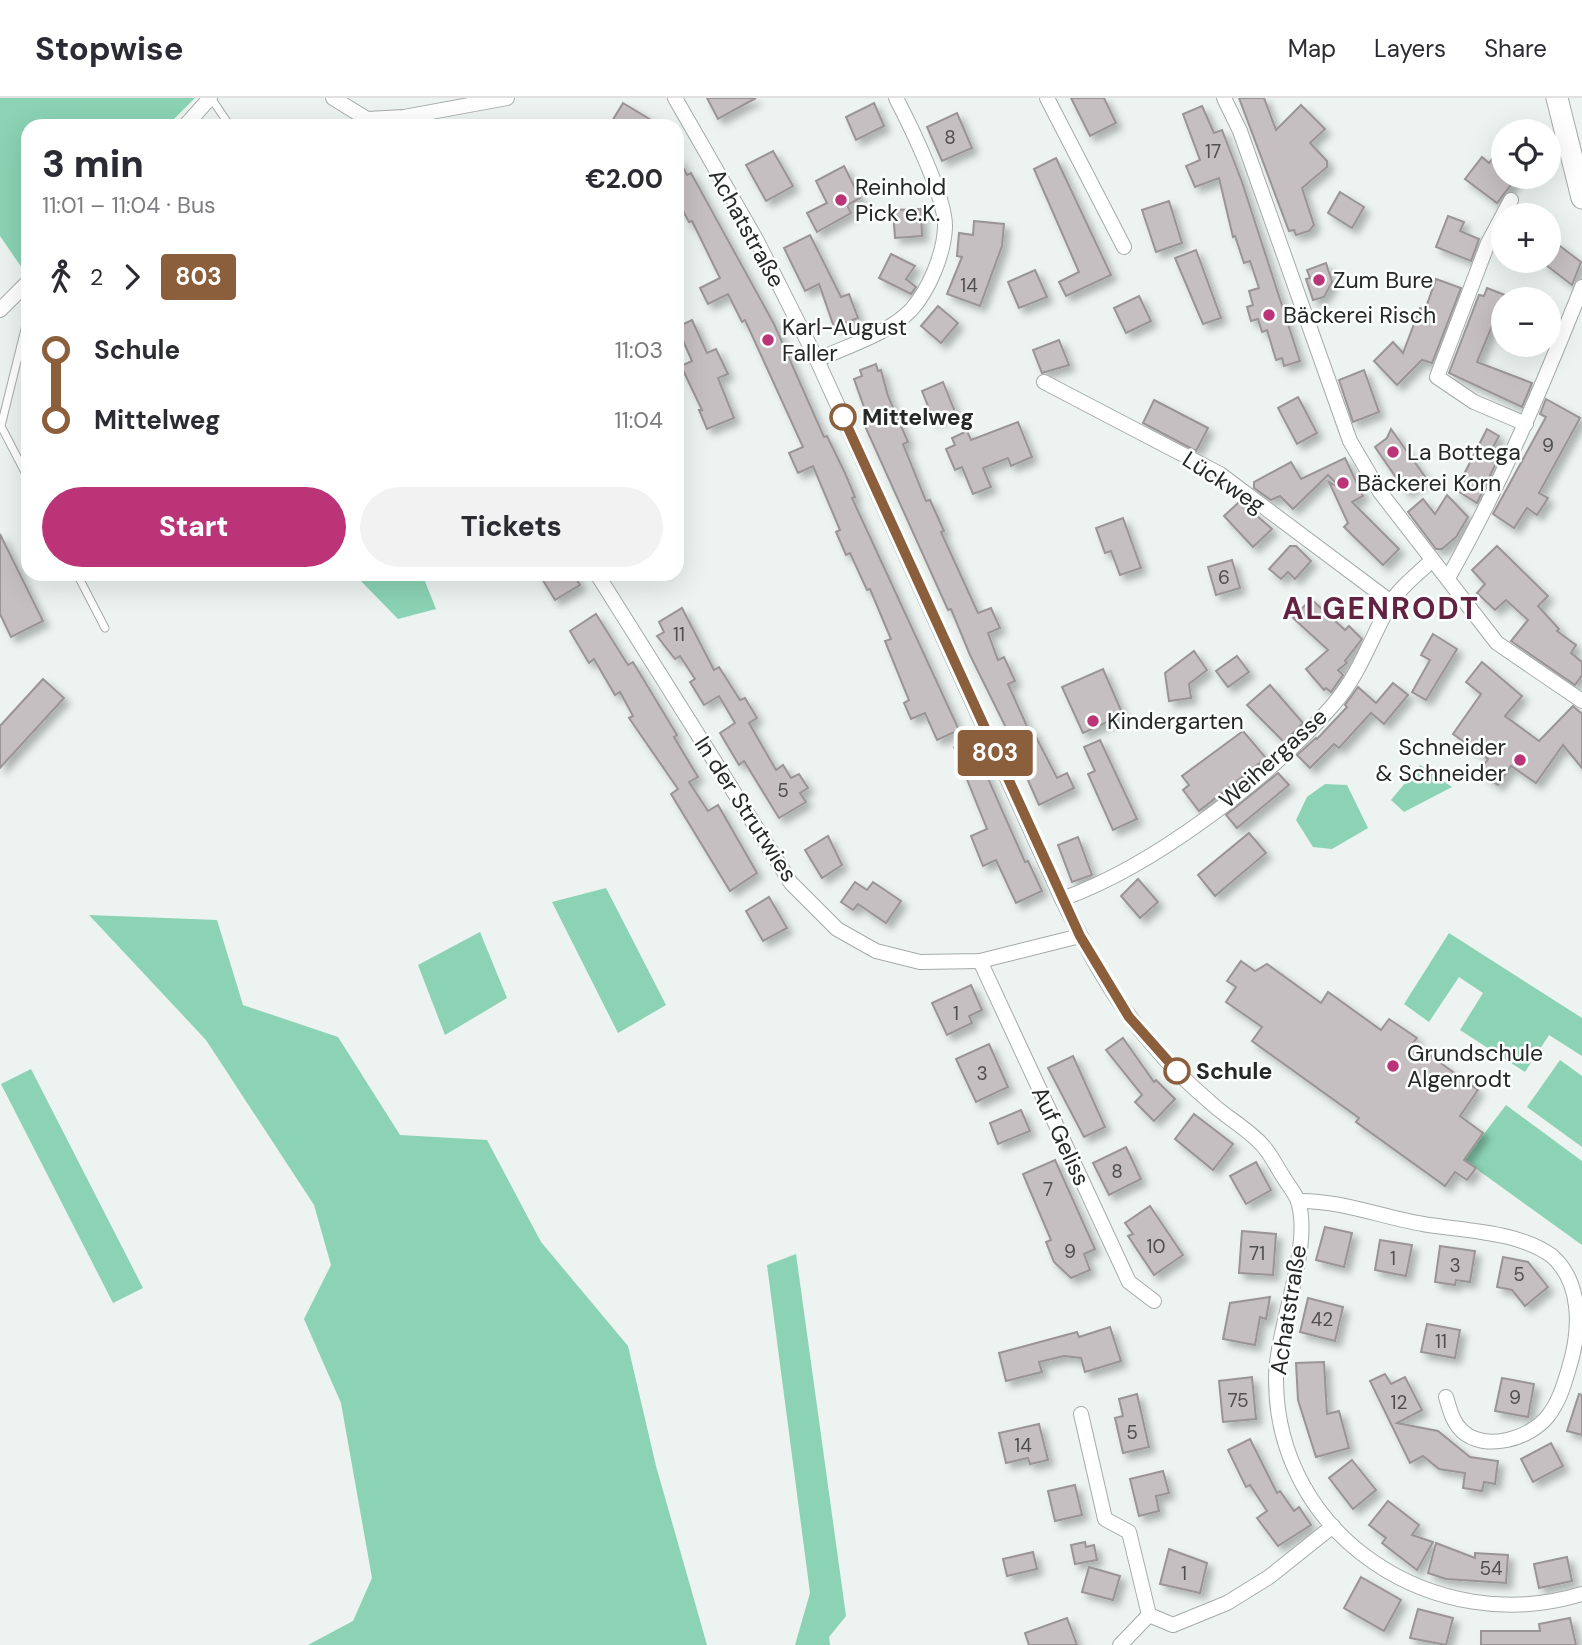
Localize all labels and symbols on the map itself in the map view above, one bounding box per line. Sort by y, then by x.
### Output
house number: 8 [944,125,956,150]
house number: 17 [1205,139,1221,164]
street label: Achatstraße [702,163,792,293]
place label: Reinhold Pick e.K. [855,172,946,228]
marker: Reinhold Pick e.K. [833,192,849,208]
place label: Zum Bure [1333,265,1433,295]
marker: Zum Bure [1311,272,1327,288]
house number: 14 [960,273,978,298]
place label: Bäckerei Risch [1283,300,1436,330]
marker: Bäckerei Risch [1261,307,1277,323]
place label: Karl-August Faller [782,312,907,368]
marker: Karl-August Faller [760,332,776,348]
place label: Mittelweg [862,402,974,432]
marker: Mittelweg [830,404,856,430]
house number: 9 [1542,433,1554,458]
place label: La Bottega [1407,437,1521,467]
street label: Lückweg [1177,444,1271,520]
marker: La Bottega [1385,444,1401,460]
place label: Bäckerei Korn [1357,468,1501,498]
marker: Bäckerei Korn [1335,475,1351,491]
house number: 6 [1218,565,1230,590]
district label: ALGENRODT [1282,589,1480,628]
house number: 11 [673,622,685,647]
street label: Weihergasse [1213,701,1333,815]
place label: Kindergarten [1107,706,1244,736]
marker: Kindergarten [1085,713,1101,729]
line badge: 803 [955,730,1035,776]
street label: In der Strutwies [688,731,804,887]
place label: Schneider & Schneider [1375,732,1506,788]
marker: Schneider & Schneider [1512,752,1528,768]
house number: 5 [777,778,789,803]
house number: 1 [953,1001,959,1026]
place label: Grundschule Algenrodt [1407,1038,1543,1094]
place label: Schule [1196,1056,1272,1086]
marker: Schule [1164,1058,1190,1084]
marker: Grundschule Algenrodt [1385,1058,1401,1074]
house number: 3 [976,1061,988,1086]
street label: Auf Geliss [1025,1081,1097,1191]
house number: 8 [1111,1159,1123,1184]
house number: 7 [1043,1177,1053,1202]
house number: 10 [1147,1234,1165,1259]
house number: 9 [1064,1239,1076,1264]
house number: 71 [1249,1241,1265,1266]
street label: Achatstraße [1263,1243,1313,1377]
house number: 1 [1390,1246,1396,1271]
house number: 3 [1449,1253,1461,1278]
house number: 5 [1513,1262,1525,1287]
house number: 42 [1311,1307,1333,1332]
house number: 11 [1435,1329,1447,1354]
house number: 9 [1509,1385,1521,1410]
house number: 75 [1227,1388,1249,1413]
house number: 12 [1391,1390,1407,1415]
house number: 5 [1126,1420,1138,1445]
house number: 14 [1014,1433,1032,1458]
house number: 54 [1479,1556,1503,1581]
house number: 1 [1181,1561,1187,1586]

